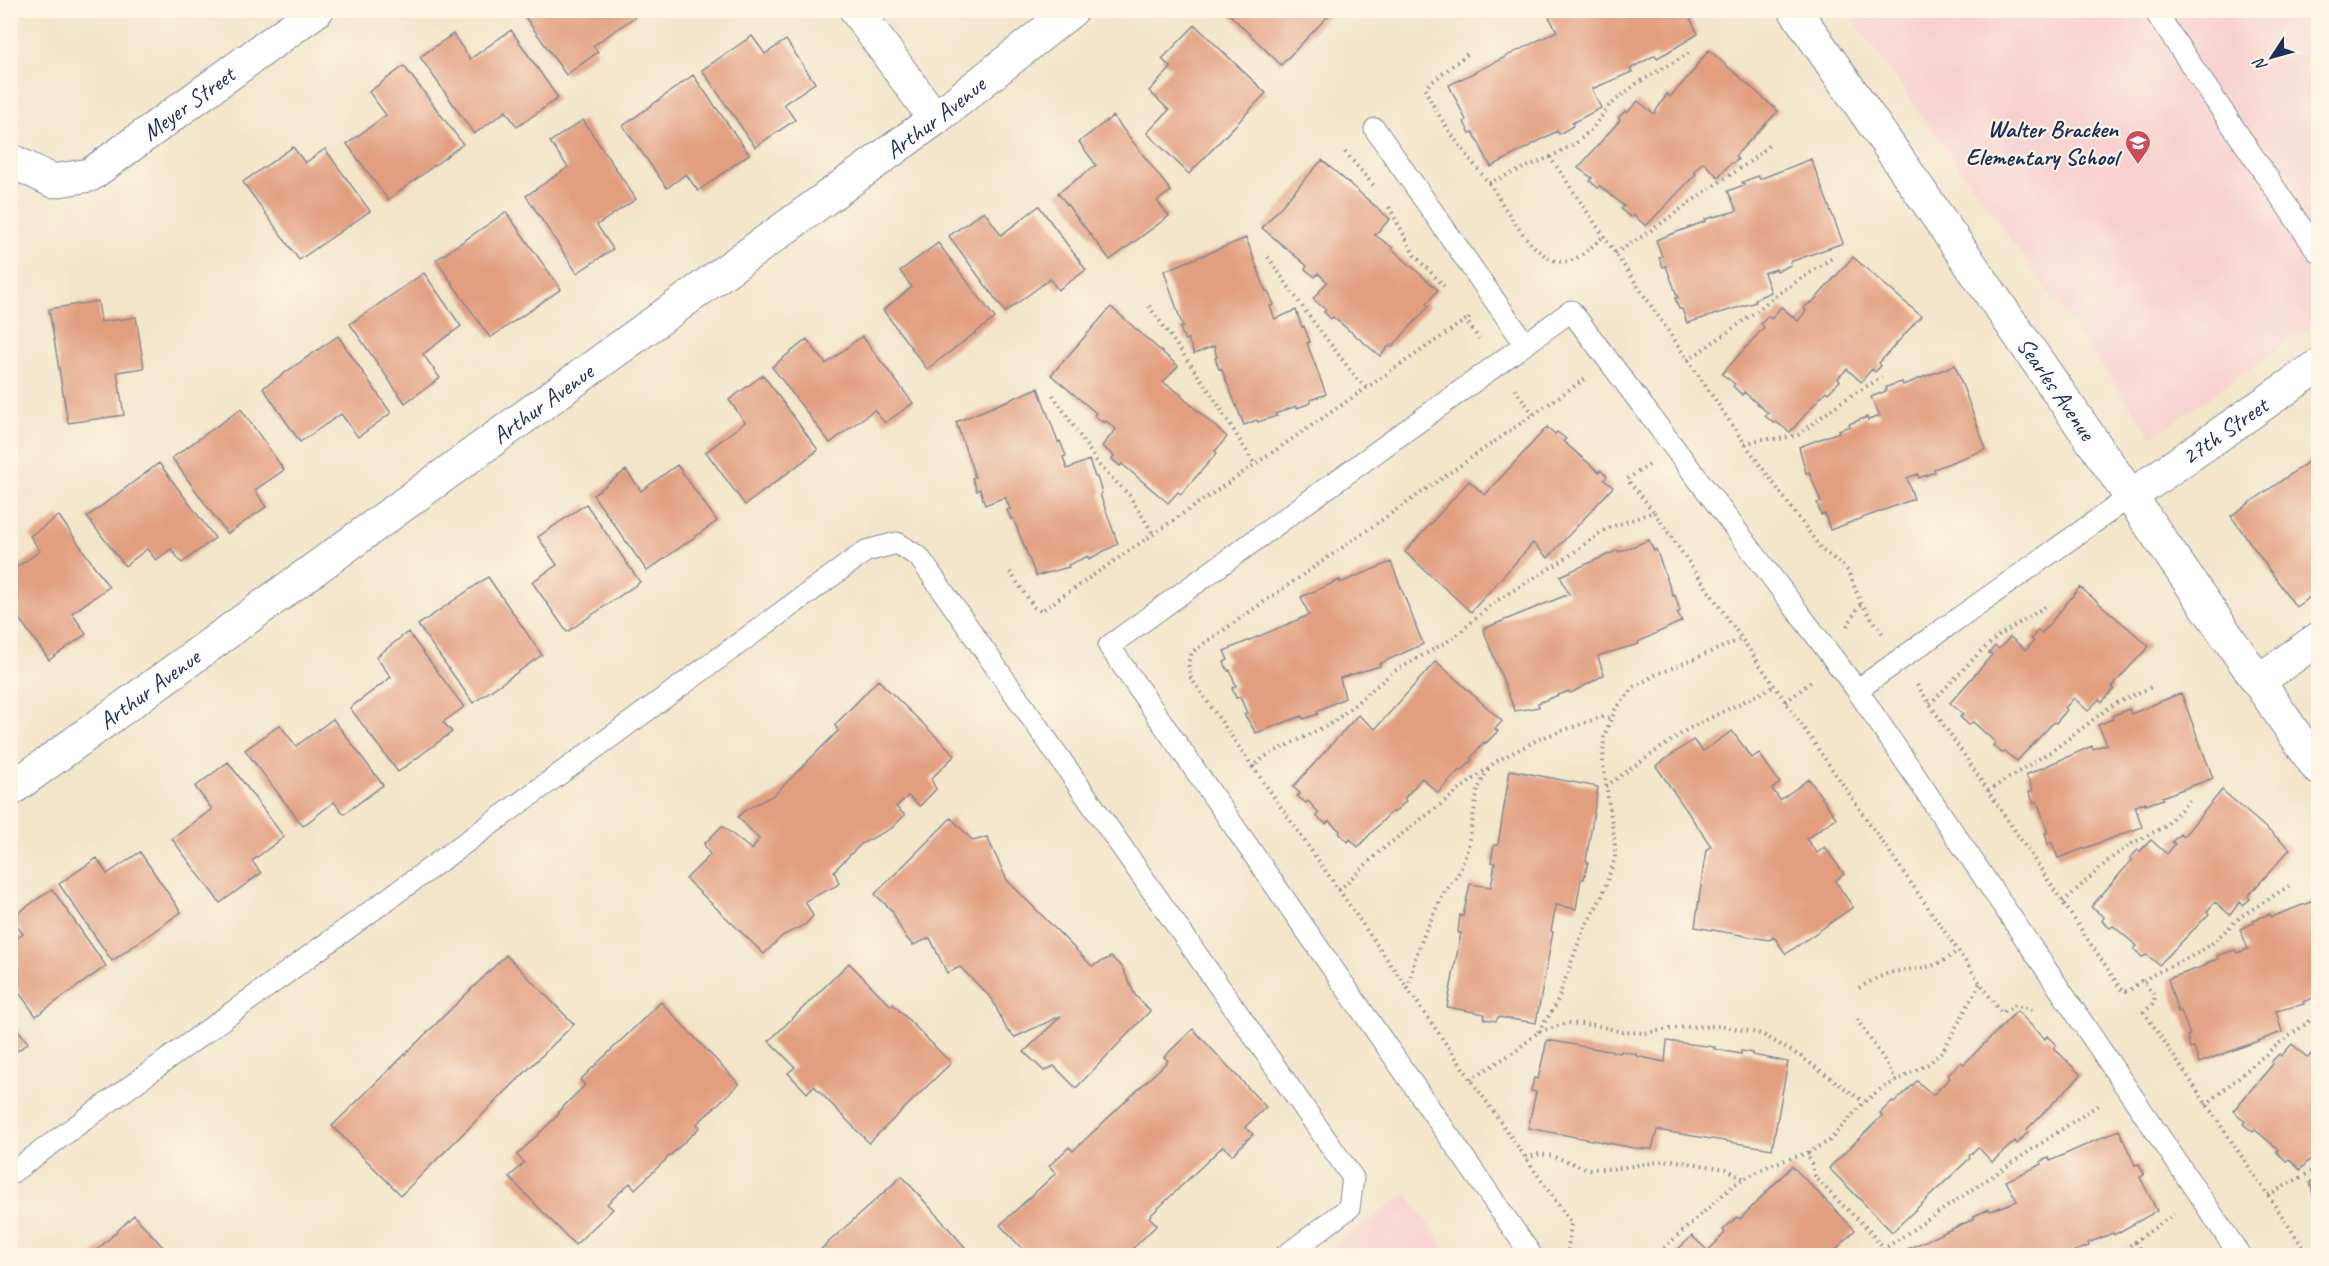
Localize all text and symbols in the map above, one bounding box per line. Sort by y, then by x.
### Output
north arrow [2242,27,2302,87]
text: N [2248,53,2272,75]
street label: Meyer Street [136,59,242,147]
street label: Arthur Avenue [879,68,993,165]
place label: Walter Bracken Elementary School [1966,114,2123,172]
school or university icon: Walter Bracken Elementary School [2123,128,2153,166]
street label: Searles Avenue [2010,331,2103,448]
street label: Arthur Avenue [486,356,601,450]
street label: 27th Street [2176,389,2275,471]
street label: Arthur Avenue [93,641,208,736]

